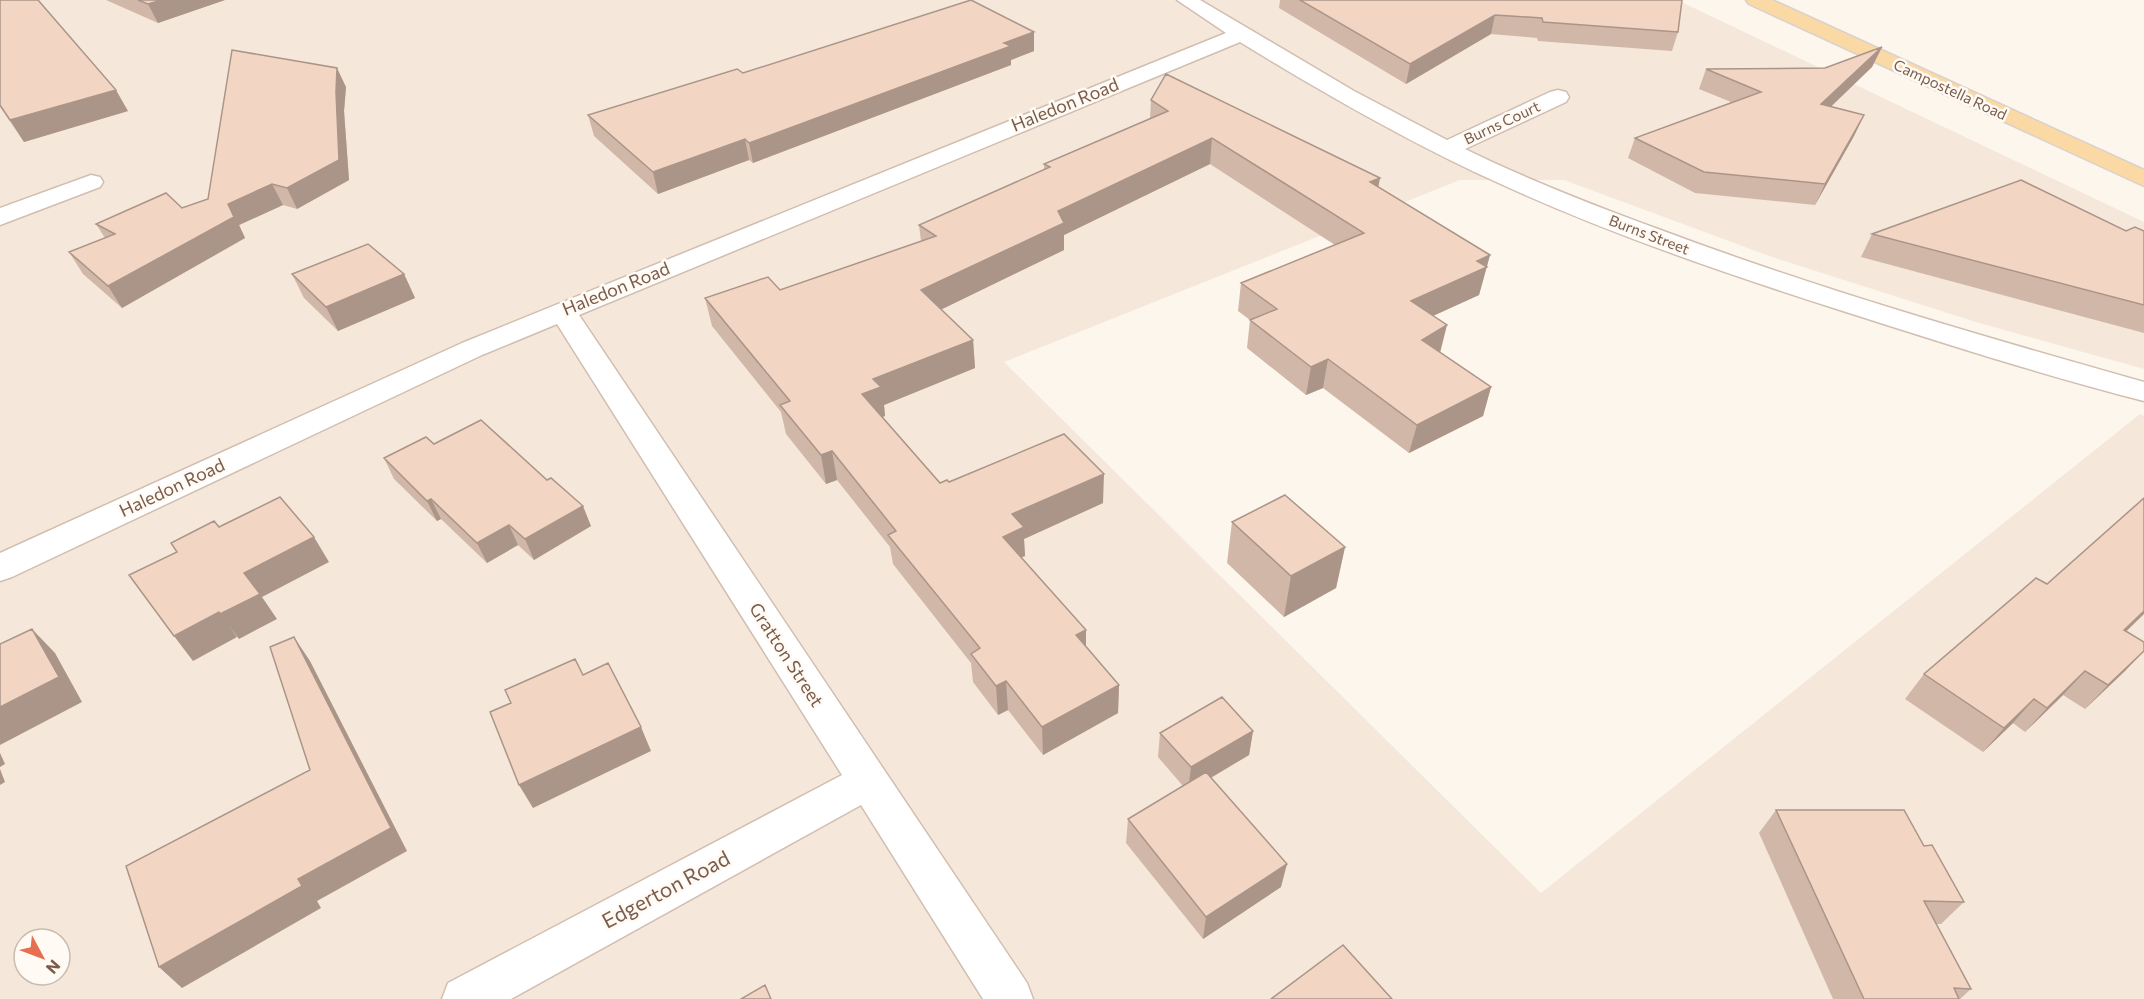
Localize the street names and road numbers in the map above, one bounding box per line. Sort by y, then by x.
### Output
street label: Campostella Road [1891,55,2010,123]
street label: Haledon Road [1008,73,1122,136]
street label: Burns Court [1461,97,1543,148]
street label: Burns Street [1607,210,1692,258]
street label: Haledon Road [559,257,673,320]
street label: Haledon Road [115,453,228,521]
street label: Gratton Street [745,598,829,711]
street label: Edgerton Road [597,844,734,933]

